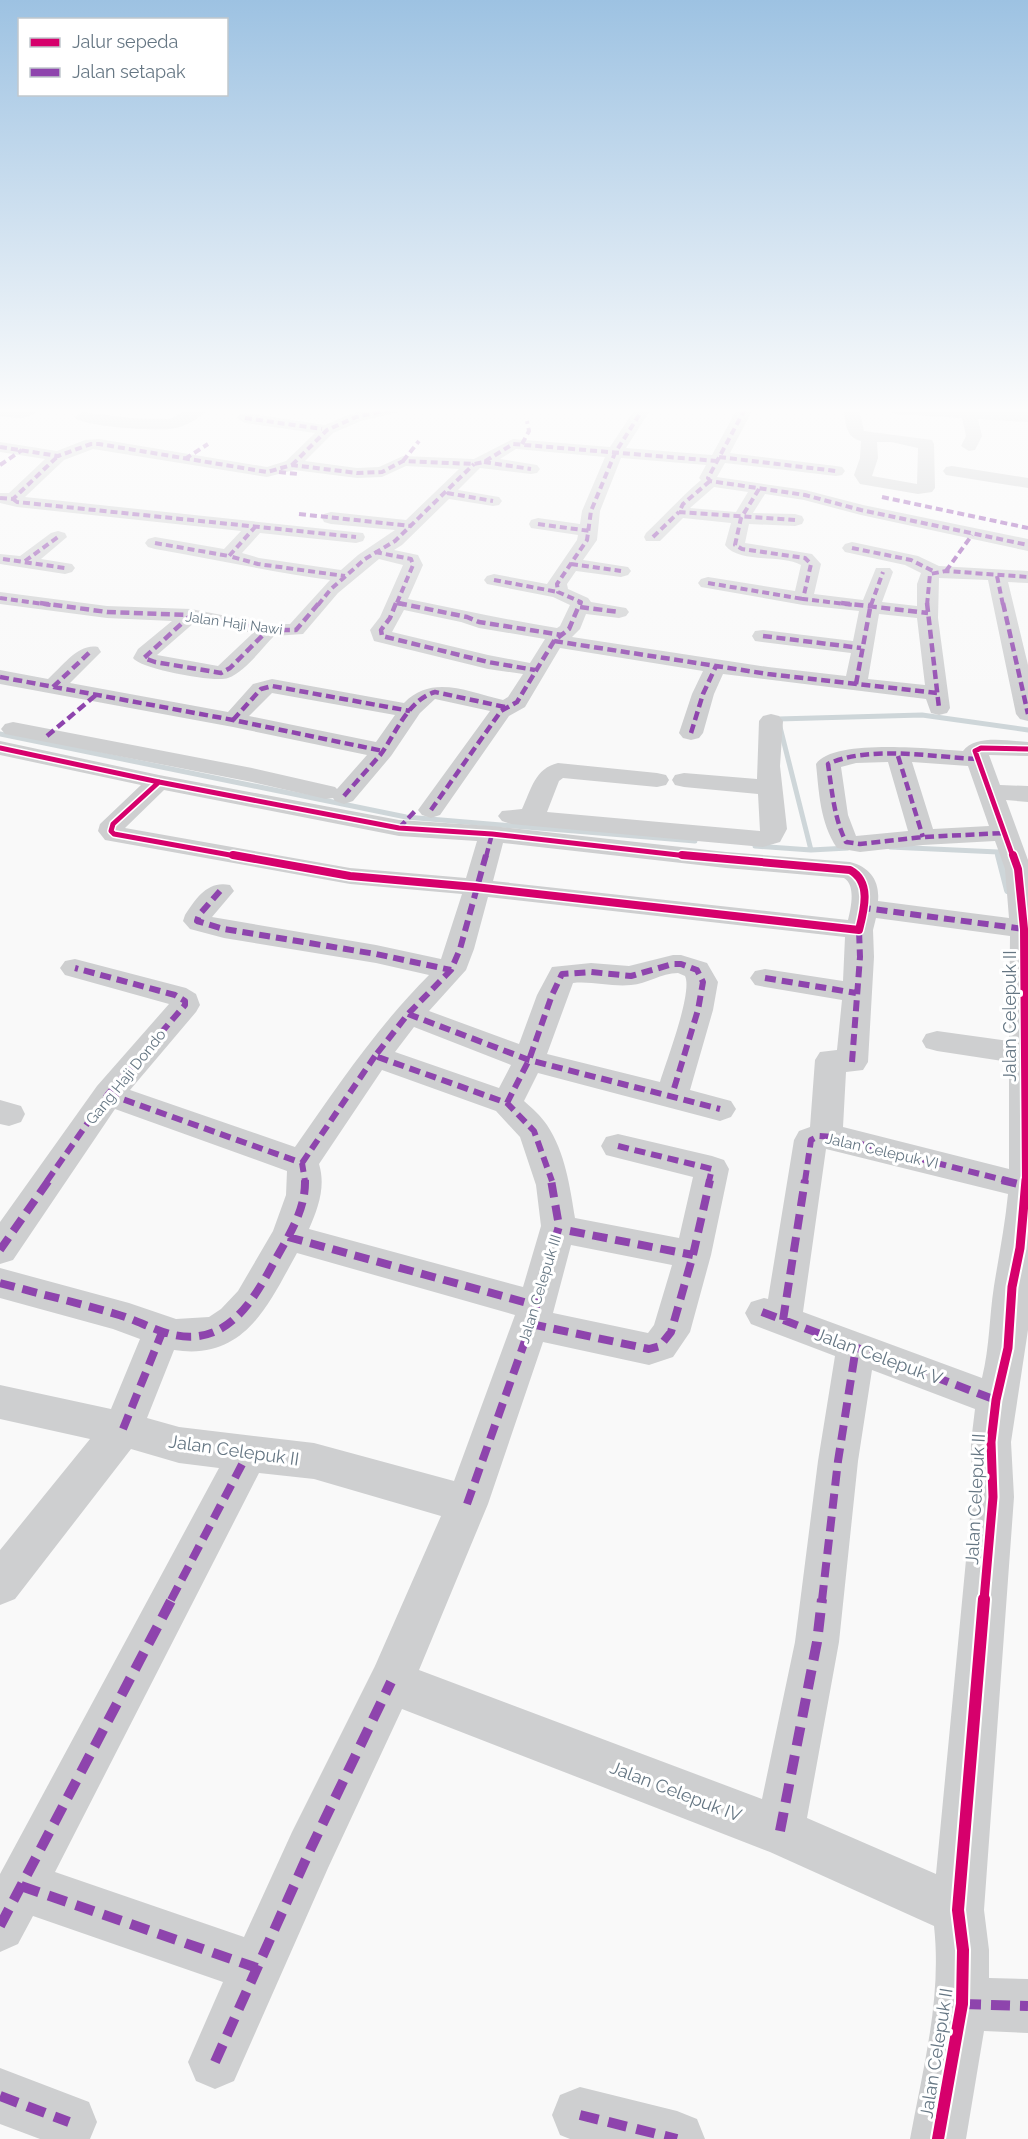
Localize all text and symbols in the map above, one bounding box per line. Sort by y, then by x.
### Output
legend [18,18,228,96]
text: Jalur sepeda [72,31,178,52]
text: Jalan setapak [72,61,186,82]
street label: Jalan Haji Nawi [185,608,283,638]
street label: Jalan Celepuk II [999,950,1020,1082]
street label: Gang Haji Dondo [82,1026,170,1128]
street label: Jalan Celepuk VI [824,1129,940,1173]
street label: Jalan Celepuk III [515,1232,565,1346]
street label: Jalan Celepuk V [812,1323,946,1389]
street label: Jalan Celepuk II [168,1430,300,1470]
street label: Jalan Celepuk II [961,1433,989,1565]
street label: Jalan Celepuk IV [607,1756,745,1826]
street label: Jalan Celepuk II [915,1986,957,2120]

